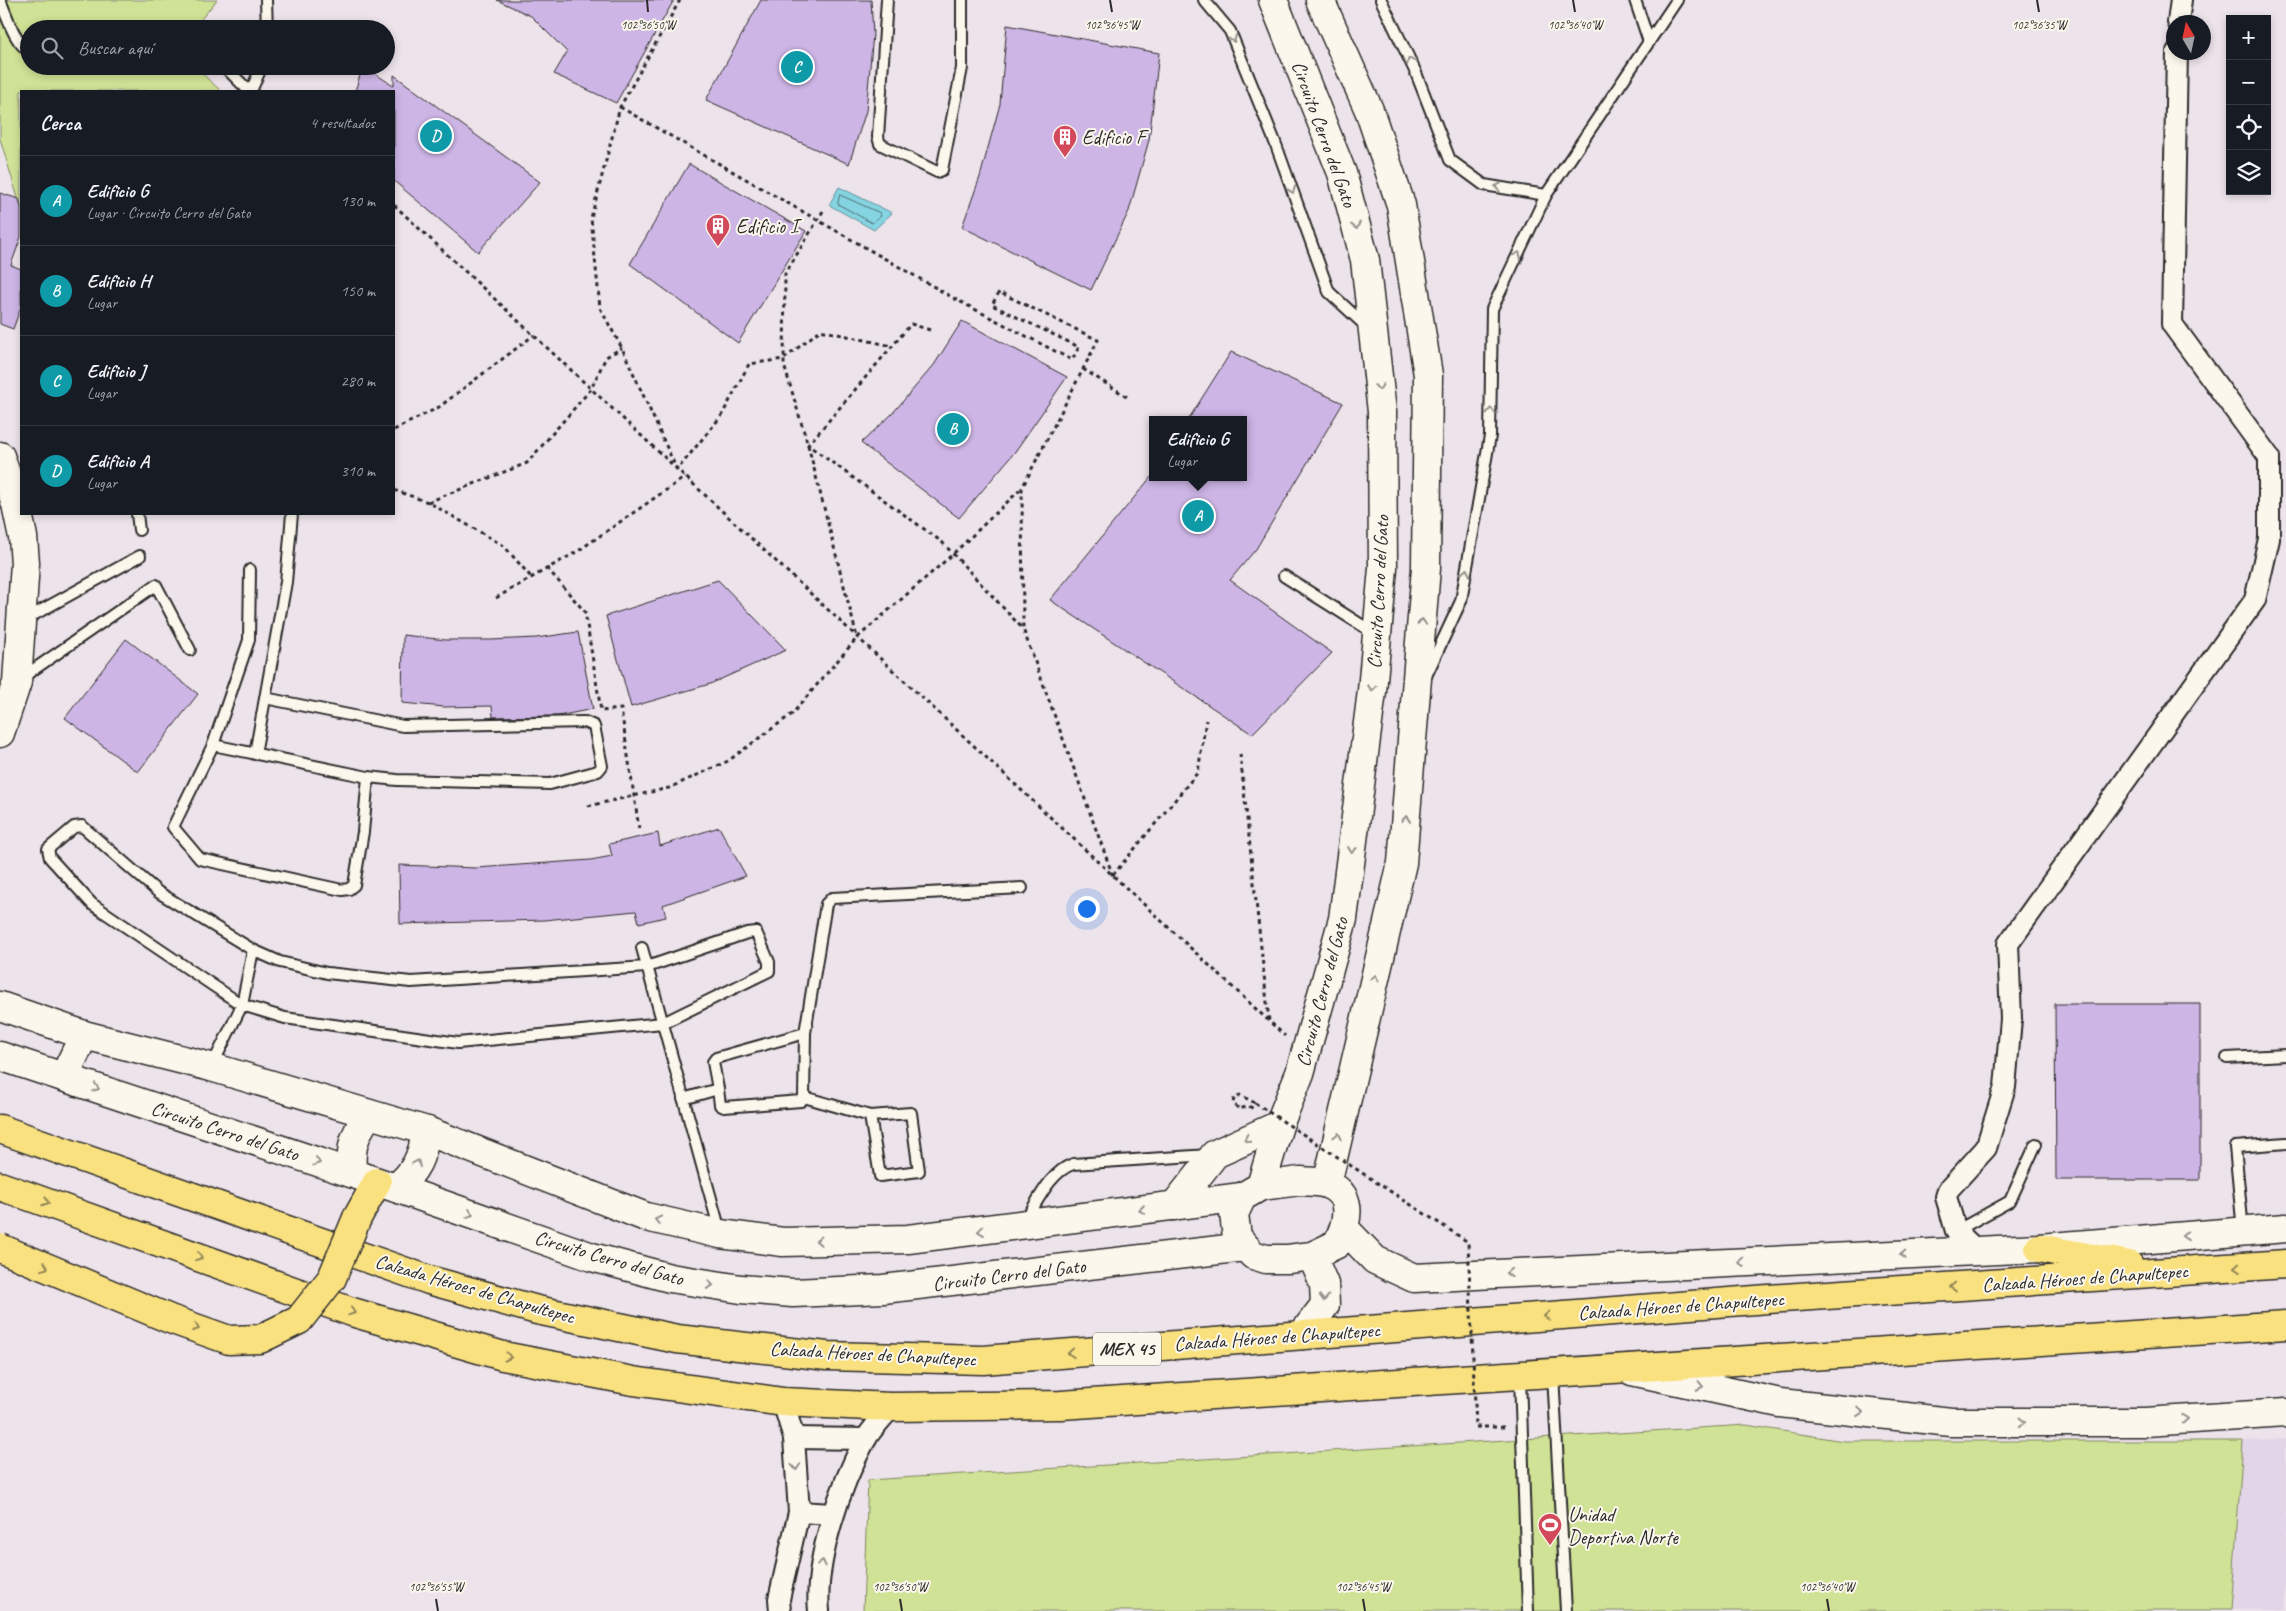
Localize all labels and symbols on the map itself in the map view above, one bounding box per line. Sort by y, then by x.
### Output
north arrow [2166,15,2211,60]
text: 102°36'50"W [621,17,677,33]
text: 102°36'45"W [1085,17,1141,33]
text: 102°36'40"W [1548,17,1604,33]
text: 102°36'35"W [2012,17,2068,33]
one-way arrow [1226,34,1237,43]
pin: C [781,48,813,86]
one-way arrow [1406,57,1416,66]
street label: Circuito Cerro del Gato [1286,58,1362,211]
pin: D [420,117,452,155]
building icon: Edificio F [1052,124,1078,158]
place label: Edificio F [1082,125,1149,150]
one-way arrow [1493,183,1502,193]
one-way arrow [1286,185,1296,194]
building icon: Edificio I [705,213,731,247]
place label: Edificio I [736,214,803,239]
one-way arrow [1350,222,1361,230]
one-way arrow [1512,251,1522,260]
one-way arrow [1373,383,1384,391]
one-way arrow [1486,407,1496,415]
pin: B [937,410,969,448]
pin: A [1182,497,1214,535]
street label: Circuito Cerro del Gato [1361,514,1395,669]
one-way arrow [1461,567,1471,576]
one-way arrow [1417,618,1428,626]
one-way arrow [1367,685,1378,693]
one-way arrow [1400,814,1411,822]
one-way arrow [1347,846,1358,854]
your location [1074,896,1100,922]
street label: Circuito Cerro del Gato [1290,914,1354,1069]
one-way arrow [1369,974,1380,983]
one-way arrow [91,1082,100,1092]
street label: Circuito Cerro del Gato [148,1095,303,1167]
one-way arrow [1332,1132,1343,1141]
one-way arrow [1243,1133,1252,1144]
one-way arrow [312,1156,320,1166]
one-way arrow [411,1159,421,1168]
one-way arrow [41,1196,50,1206]
one-way arrow [1137,1204,1145,1215]
one-way arrow [466,1208,474,1218]
one-way arrow [654,1215,663,1226]
street label: Circuito Cerro del Gato [532,1225,687,1291]
one-way arrow [976,1225,984,1236]
one-way arrow [2181,1231,2189,1242]
one-way arrow [814,1236,822,1246]
street label: Calzada Héroes de Chapultepec [372,1249,578,1330]
one-way arrow [1899,1249,1907,1260]
one-way arrow [194,1251,203,1261]
street label: Circuito Cerro del Gato [931,1253,1088,1297]
one-way arrow [1737,1257,1745,1268]
street label: Calzada Héroes de Chapultepec [1981,1258,2189,1298]
one-way arrow [40,1261,49,1271]
one-way arrow [2233,1262,2241,1273]
one-way arrow [1505,1268,1513,1279]
one-way arrow [705,1279,714,1289]
one-way arrow [1949,1281,1957,1292]
street label: Calzada Héroes de Chapultepec [1577,1286,1785,1326]
one-way arrow [1319,1294,1329,1302]
one-way arrow [347,1306,356,1316]
one-way arrow [1542,1310,1550,1321]
street label: Calzada Héroes de Chapultepec [1173,1317,1381,1357]
one-way arrow [191,1322,199,1332]
road number: MEX 45 [1093,1332,1161,1366]
street label: Calzada Héroes de Chapultepec [769,1336,977,1372]
one-way arrow [1066,1347,1074,1358]
one-way arrow [504,1351,512,1362]
one-way arrow [1696,1380,1705,1391]
one-way arrow [1857,1406,1865,1417]
one-way arrow [2181,1414,2189,1425]
one-way arrow [2019,1417,2027,1427]
one-way arrow [790,1463,801,1471]
place label: Unidad Deportiva Norte [1568,1502,1679,1550]
sports icon: Unidad Deportiva Norte [1537,1512,1563,1546]
one-way arrow [817,1559,827,1567]
text: 102°36'55"W [409,1579,465,1595]
text: 102°36'50"W [873,1579,929,1595]
text: 102°36'45"W [1336,1579,1392,1595]
text: 102°36'40"W [1800,1579,1856,1595]

